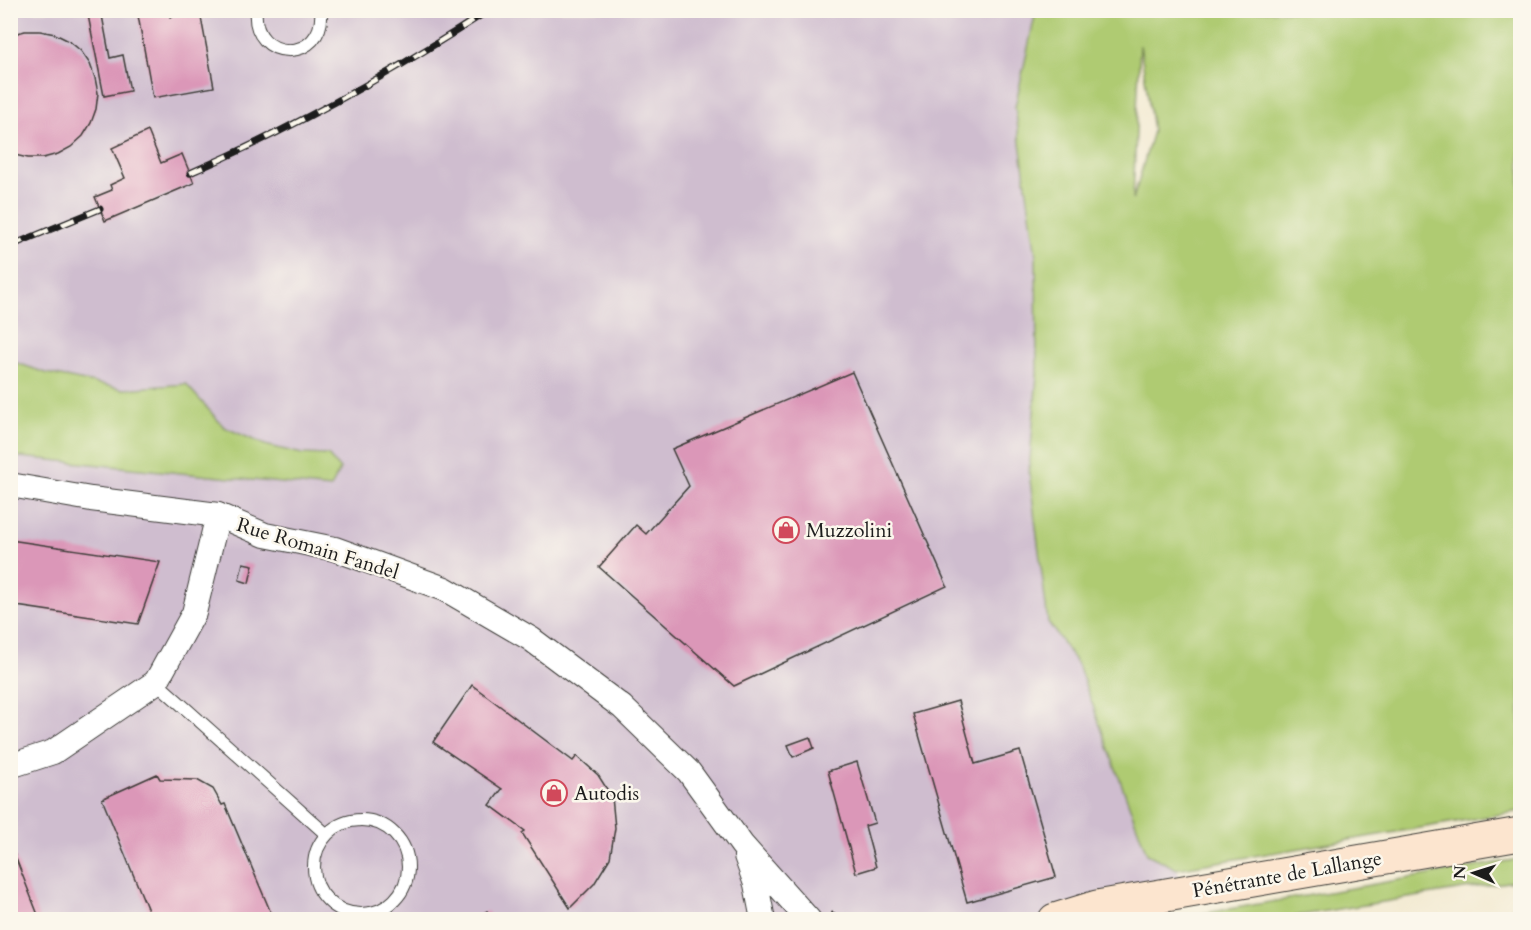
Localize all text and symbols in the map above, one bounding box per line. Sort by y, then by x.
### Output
street label: Rue Romain Fandel [234,511,402,586]
shop icon: Muzzolini [771,515,801,545]
place label: Muzzolini [806,517,893,544]
shop icon: Autodis [539,778,569,808]
place label: Autodis [574,780,639,807]
north arrow [1444,843,1504,903]
street label: Pénétrante de Lallange [1190,845,1384,904]
text: N [1449,865,1471,880]

